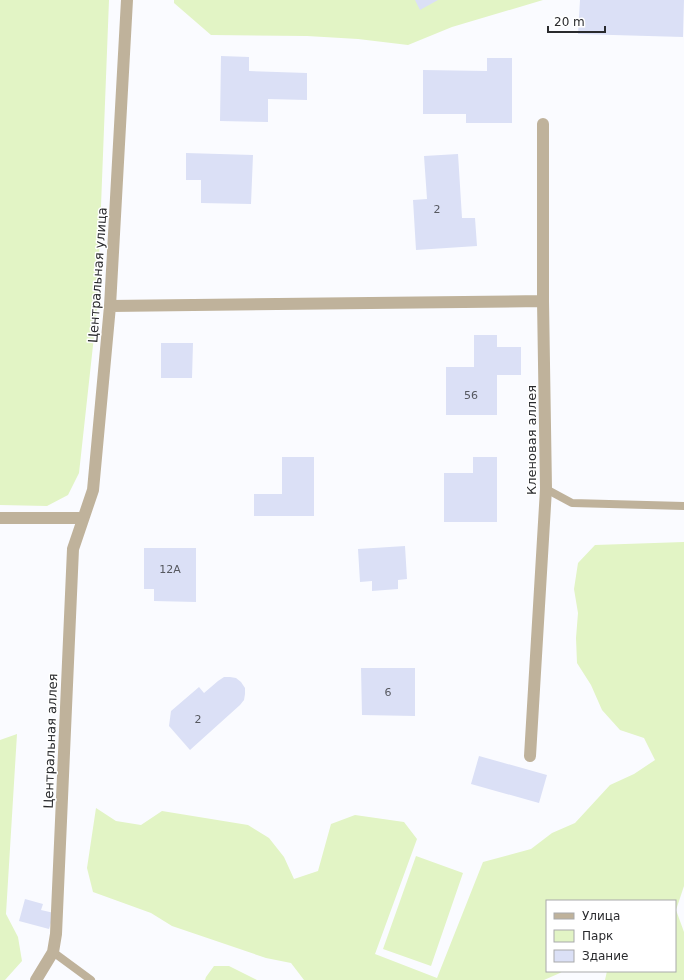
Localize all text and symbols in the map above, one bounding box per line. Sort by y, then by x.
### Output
scale bar [548,8,605,34]
text: 20 m [554,15,585,29]
house number: 2 [434,203,441,216]
street label: Центральная улица [85,207,110,343]
street label: Кленовая аллея [524,385,539,495]
house number: 56 [464,389,478,402]
house number: 12А [159,563,181,576]
street label: Центральная аллея [41,673,60,809]
house number: 6 [385,686,392,699]
house number: 2 [195,713,202,726]
legend [546,900,676,972]
text: Улица [582,909,620,923]
text: Парк [582,929,613,943]
text: Здание [582,949,628,963]

